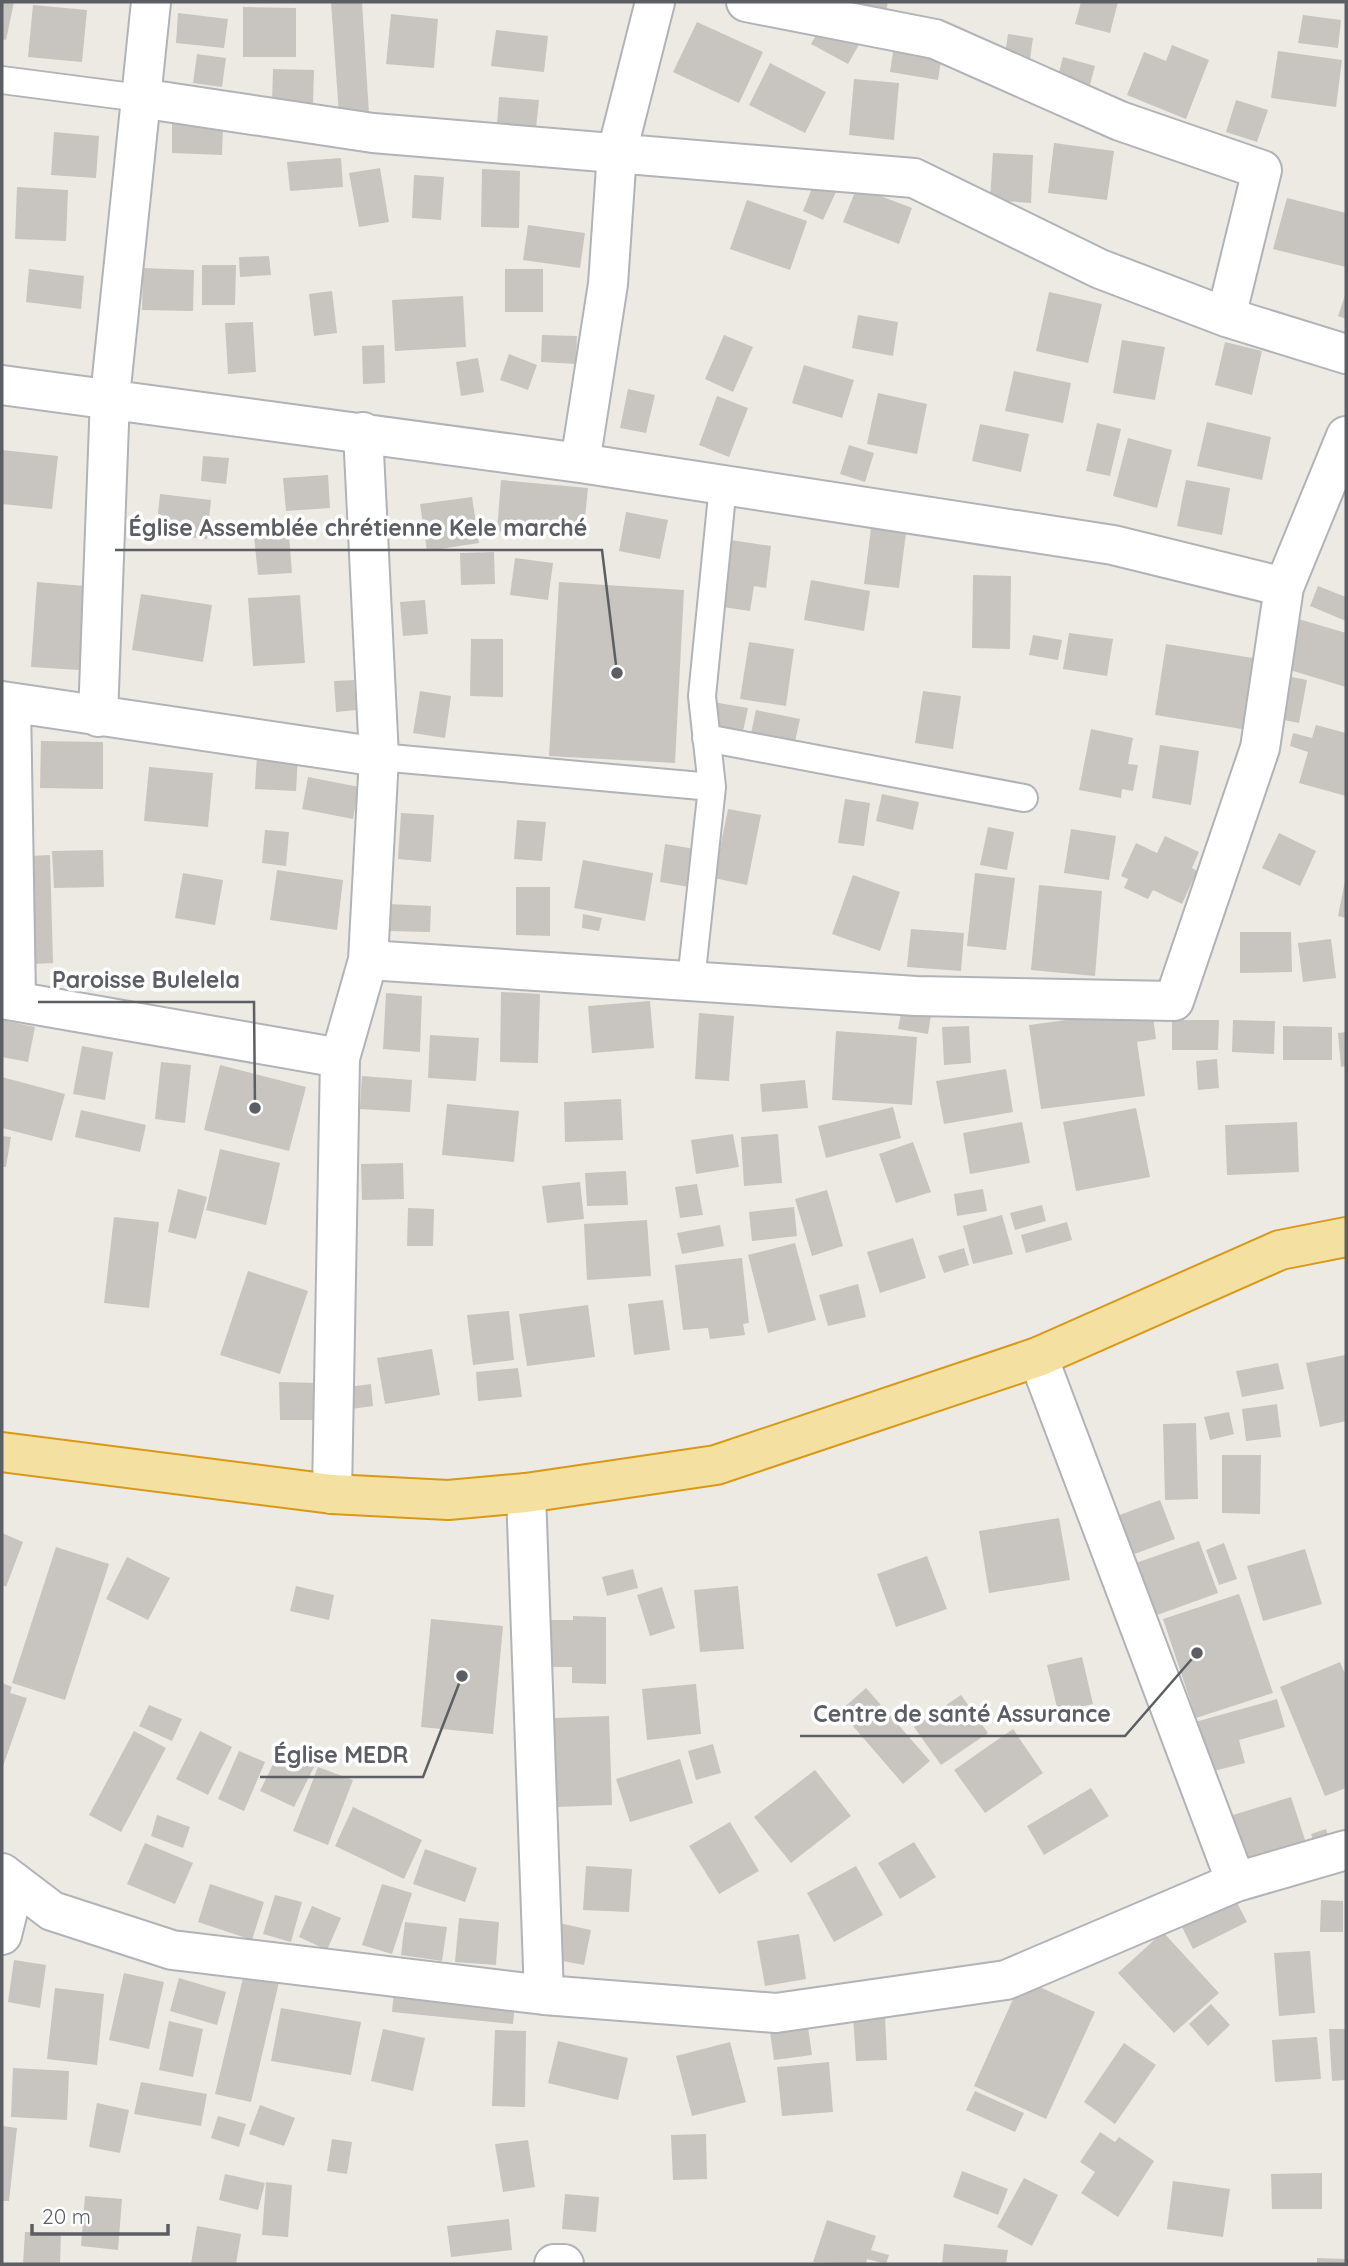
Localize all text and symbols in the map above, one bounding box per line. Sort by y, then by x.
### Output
callout: Église Assemblée chrétienne Kele marché [115,506,602,550]
text: Église Assemblée chrétienne Kele marché [129,513,587,542]
callout: Paroisse Bulelela [38,958,254,1002]
text: Paroisse Bulelela [52,965,240,994]
callout: Centre de santé Assurance [800,1692,1125,1736]
text: Centre de santé Assurance [813,1699,1111,1728]
callout: Église MEDR [260,1733,423,1777]
text: Église MEDR [274,1740,409,1769]
scale bar [32,2192,168,2236]
text: 20 m [42,2203,91,2229]

